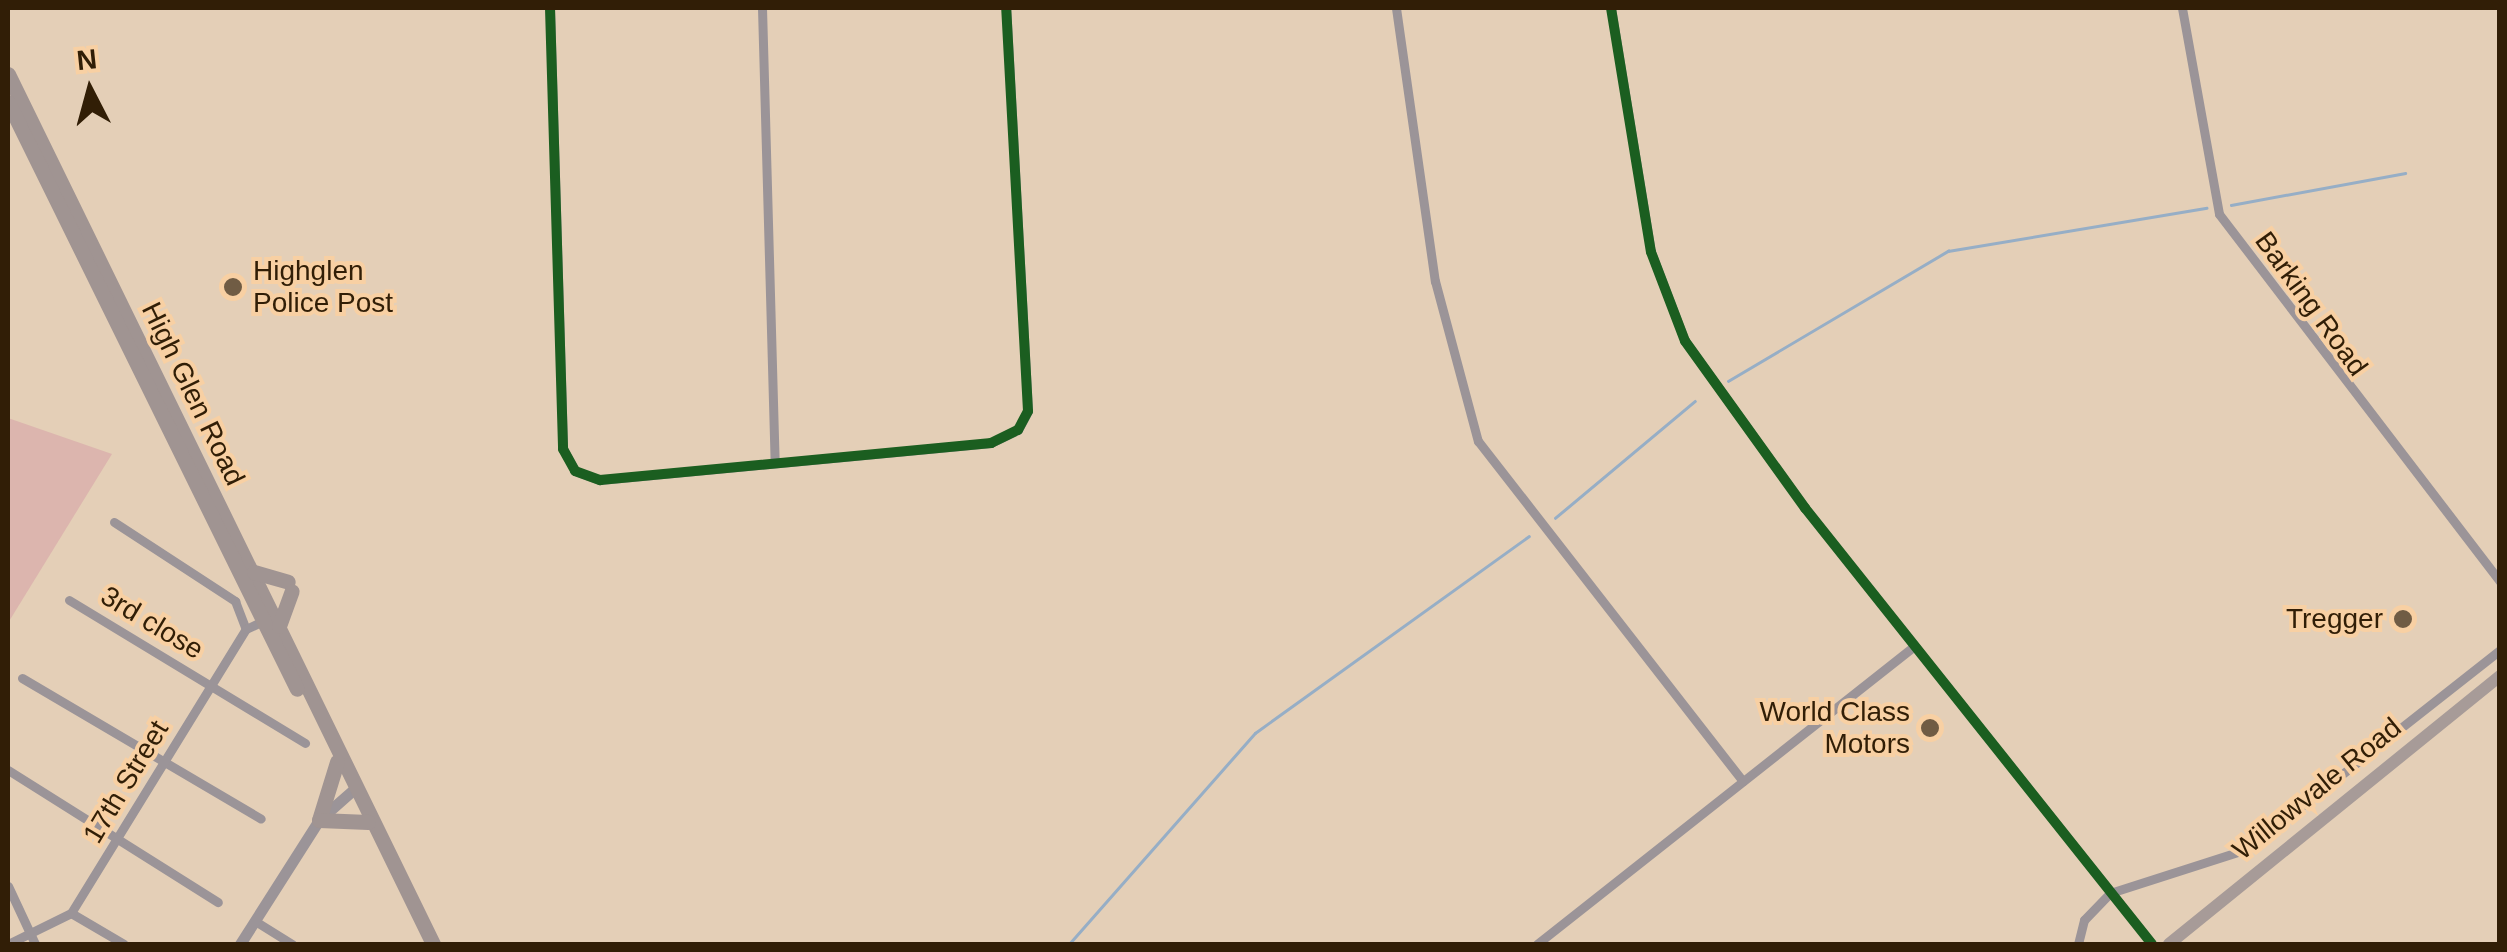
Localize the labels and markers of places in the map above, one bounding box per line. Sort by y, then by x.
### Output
place label: Highglen Police Post [253,254,393,320]
marker: Highglen Police Post [222,276,244,298]
place label: Tregger [2286,602,2383,636]
marker: Tregger [2392,608,2414,630]
place label: World Class Motors [1760,695,1910,761]
marker: World Class Motors [1919,717,1941,739]

